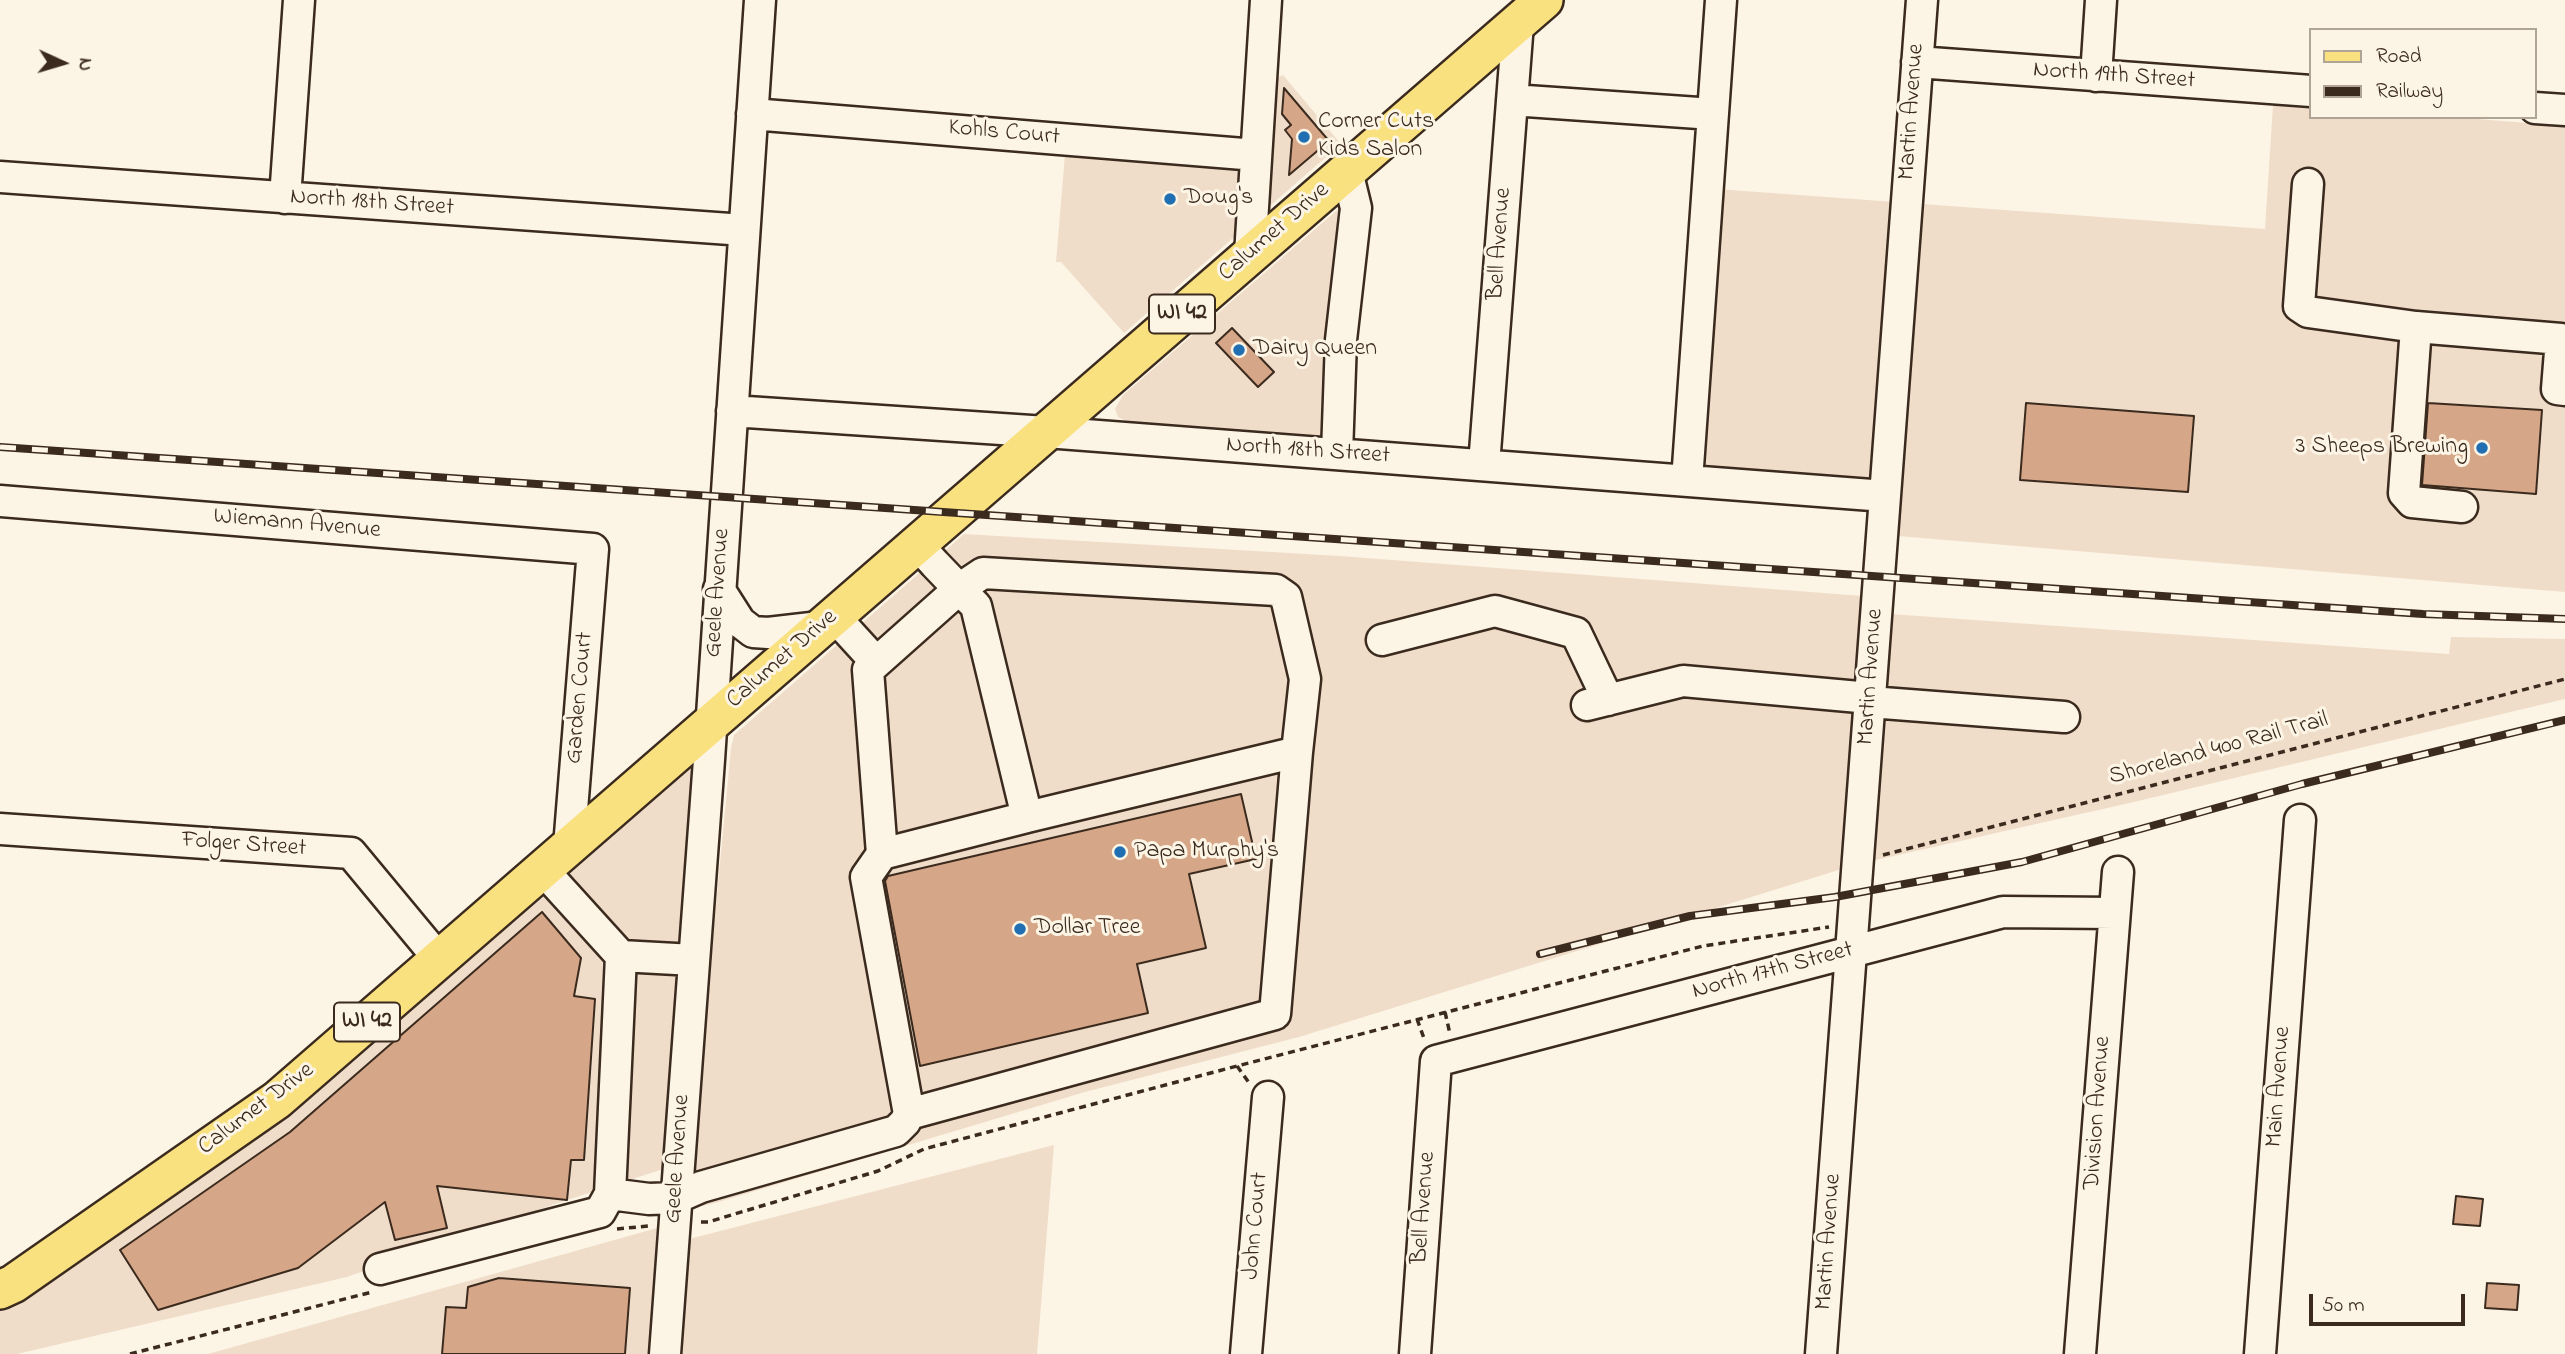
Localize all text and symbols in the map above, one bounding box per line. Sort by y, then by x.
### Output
north arrow [28,28,98,98]
legend [2310,28,2537,119]
text: Road [2376,42,2422,72]
street label: Martin Avenue [1894,43,1932,181]
text: N [71,57,98,72]
street label: North 19th Street [2032,57,2196,97]
text: Railway [2376,77,2443,107]
place label: Corner Cuts Kids Salon [1318,109,1434,165]
street label: Kohls Court [947,115,1061,153]
marker: Corner Cuts Kids Salon [1296,129,1312,145]
street label: Calumet Drive [1214,177,1336,289]
street label: North 18th Street [289,184,455,224]
place label: Doug's [1184,185,1253,213]
street label: Bell Avenue [1483,187,1519,301]
marker: Doug's [1162,191,1178,207]
road number: WI 42 [1149,294,1215,334]
place label: Dairy Queen [1253,336,1377,364]
marker: Dairy Queen [1231,342,1247,358]
street label: North 18th Street [1225,432,1391,472]
place label: 3 Sheeps Brewing [2295,434,2468,462]
marker: 3 Sheeps Brewing [2474,440,2490,456]
street label: Wiemann Avenue [212,503,382,547]
street label: Geele Avenue [700,528,738,658]
street label: Calumet Drive [722,604,844,716]
street label: Martin Avenue [1853,608,1891,746]
street label: Garden Court [561,631,601,765]
street label: Shoreland 400 Rail Trail [2106,707,2332,793]
street label: Folger Street [181,827,307,865]
place label: Papa Murphy's [1134,838,1279,866]
marker: Papa Murphy's [1112,844,1128,860]
place label: Dollar Tree [1034,915,1141,943]
marker: Dollar Tree [1012,921,1028,937]
street label: North 17th Street [1690,937,1856,1007]
road number: WI 42 [334,1002,400,1042]
street label: Main Avenue [2261,1025,2299,1149]
street label: Division Avenue [2079,1035,2119,1191]
street label: Calumet Drive [193,1057,321,1163]
street label: Geele Avenue [660,1094,698,1224]
street label: Bell Avenue [1407,1151,1443,1265]
street label: John Court [1238,1171,1276,1281]
street label: Martin Avenue [1811,1173,1849,1311]
scale bar [2313,1280,2469,1324]
text: 50 m [2322,1291,2365,1321]

